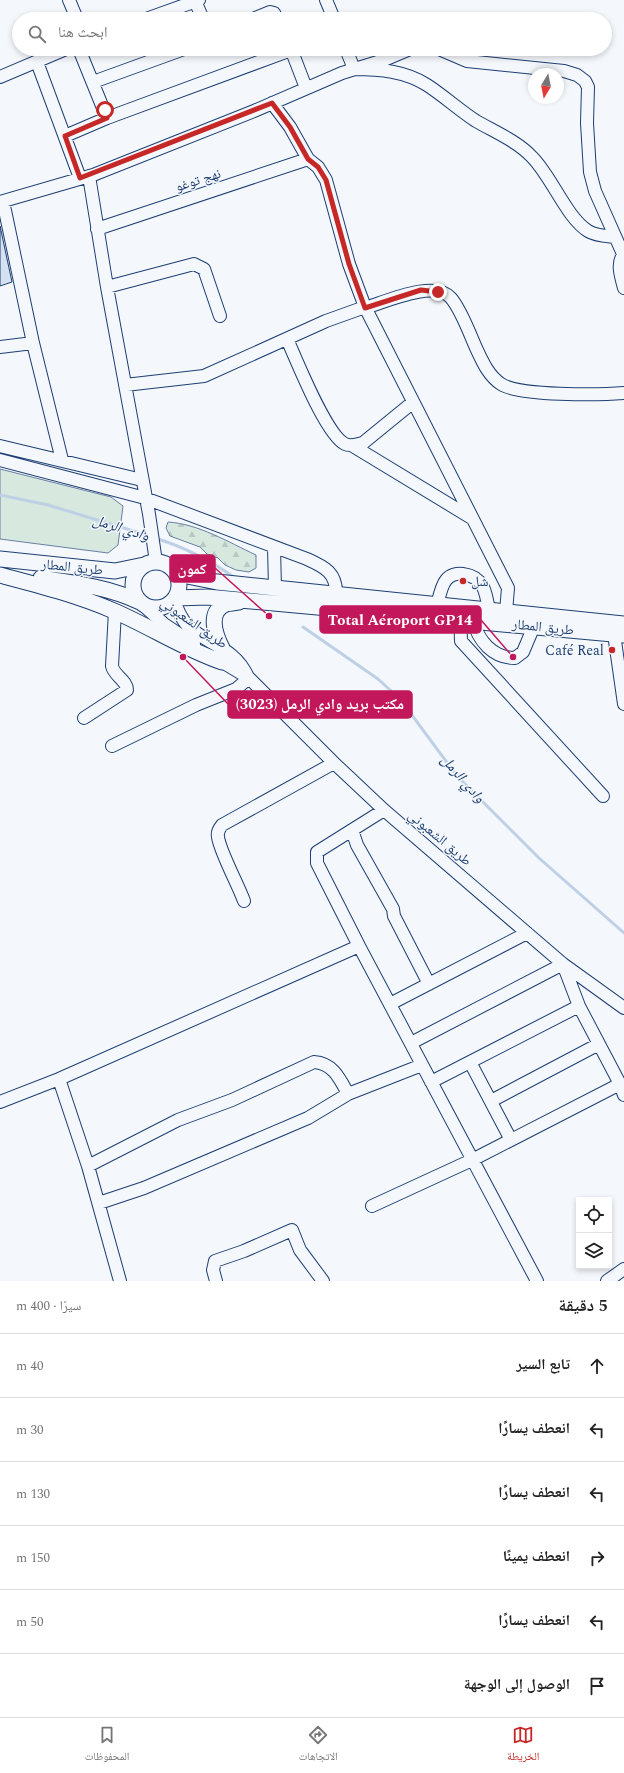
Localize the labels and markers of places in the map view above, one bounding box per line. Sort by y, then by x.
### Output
callout: كمون [170,555,215,582]
place label: شل [471,571,489,592]
marker: شل [458,576,468,586]
callout: Total Aéroport GP14 [320,606,481,633]
place label: Café Real [545,640,604,661]
marker: Café Real [607,645,617,655]
callout: مكتب بريد وادي الرمل (3023) [228,691,412,718]

